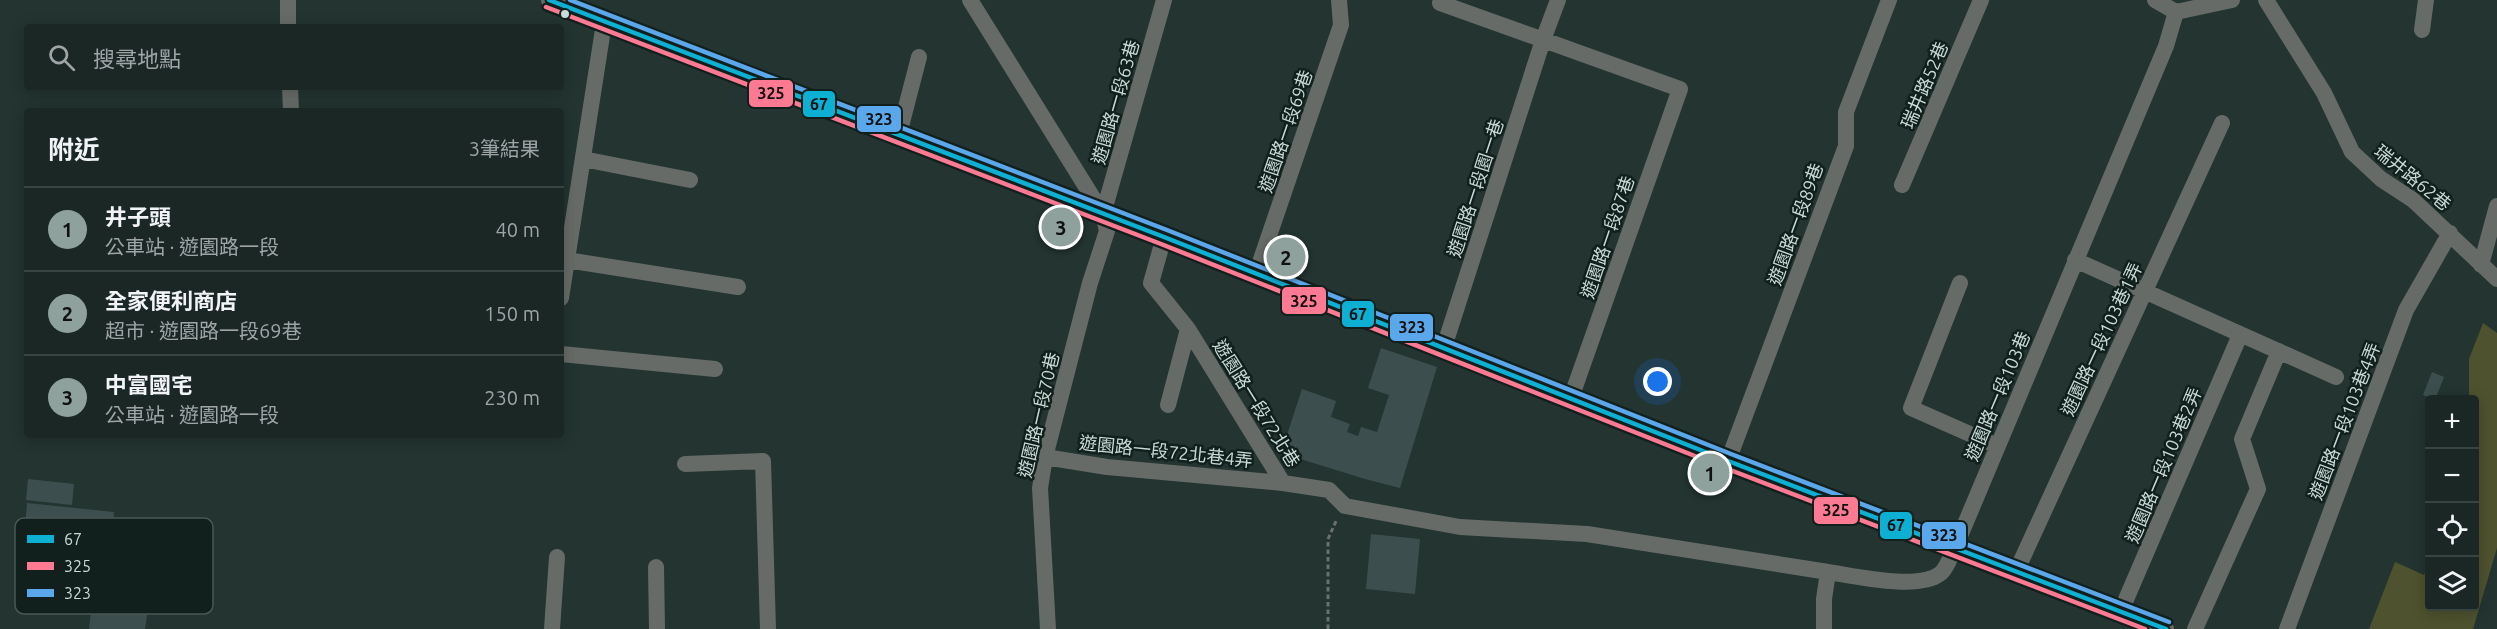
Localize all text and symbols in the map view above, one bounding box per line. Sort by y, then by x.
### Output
unlabelled marker [559,8,571,20]
search box [24,24,564,90]
street label: 遊園路一段63巷 [1088,38,1142,166]
street label: 瑞井路52巷 [1897,39,1951,131]
icon: search [45,41,78,74]
text: 搜尋地點 [93,46,181,71]
street label: 遊園路一段69巷 [1255,67,1315,195]
line badge: 325 [748,79,794,108]
text: 325 [757,84,785,102]
line badge: 67 [802,90,836,118]
text: 67 [810,95,828,113]
line badge: 323 [856,105,902,133]
text: 323 [865,110,893,128]
street label: 遊園路一段園一巷 [1443,116,1507,260]
text: 附近 [48,135,100,164]
text: 3筆結果 [469,137,540,160]
street label: 瑞井路62巷 [2371,140,2455,214]
street label: 遊園路一段89巷 [1764,160,1826,288]
street label: 遊園路一段87巷 [1577,173,1637,301]
text: 井子頭 [105,204,171,229]
pin: 3 [1042,204,1080,250]
text: 1 [62,218,73,241]
text: 40 m [496,218,540,241]
pin: 2 [1266,234,1306,280]
text: 公車站 · 遊園路一段 [105,235,279,258]
street label: 遊園路一段103巷1弄 [2057,259,2145,419]
line badge: 325 [1281,286,1327,315]
text: 全家便利商店 [105,288,237,313]
text: 325 [1290,292,1318,310]
line badge: 67 [1341,300,1375,328]
text: 2 [62,302,73,325]
text: 150 m [484,302,540,325]
text: 67 [1349,305,1367,323]
line badge: 323 [1389,313,1434,342]
text: 323 [1398,318,1426,336]
text: 超市 · 遊園路一段69巷 [105,319,302,342]
street label: 遊園路一段103巷 [1961,328,2033,464]
street label: 遊園路一段72北巷 [1210,336,1304,470]
street label: 遊園路一段103巷4弄 [2305,340,2383,502]
street label: 遊園路一段70巷 [1014,350,1062,480]
your location [1643,367,1672,396]
text: 中富國宅 [105,372,193,397]
street label: 遊園路一段103巷2弄 [2121,384,2205,546]
text: 3 [62,386,73,409]
text: 230 m [484,386,540,409]
map controls [2425,395,2479,611]
button: + [2425,395,2479,449]
text: 公車站 · 遊園路一段 [105,403,279,426]
street label: 遊園路一段72北巷4弄 [1078,432,1254,470]
button: − [2425,449,2479,503]
pin: 1 [1690,450,1730,496]
line badge: 325 [1813,496,1859,525]
text: 325 [1822,501,1850,519]
button: locate [2425,503,2479,557]
line badge: 67 [1879,511,1913,540]
text: 67 [1887,516,1905,534]
legend [15,518,213,614]
line badge: 323 [1921,521,1967,550]
text: 323 [1930,526,1958,544]
text: 67 [64,530,82,548]
text: 325 [64,557,91,575]
button: layers [2425,557,2479,611]
text: 323 [64,584,91,602]

